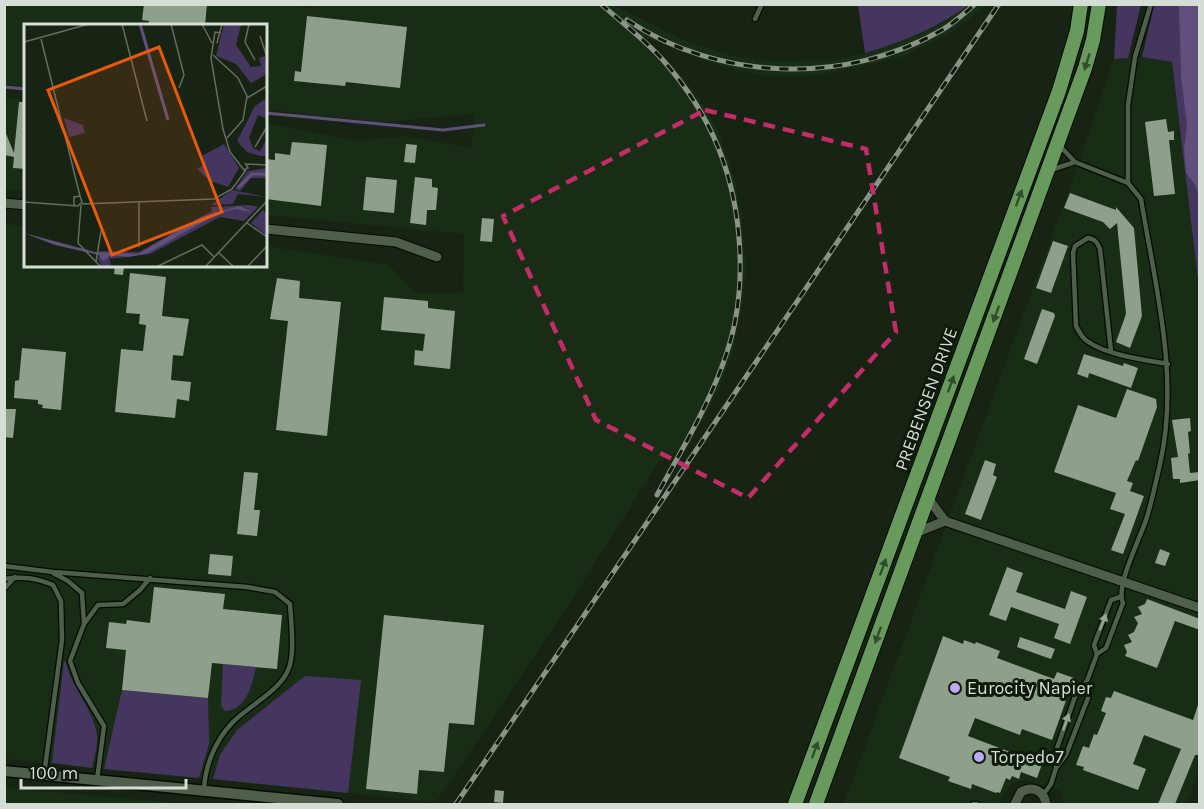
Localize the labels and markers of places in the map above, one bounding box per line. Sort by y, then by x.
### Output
place label: Eurocity Napier [967,677,1093,699]
marker: Eurocity Napier [948,681,962,695]
place label: Torpedo7 [991,746,1064,768]
marker: Torpedo7 [972,750,986,764]

